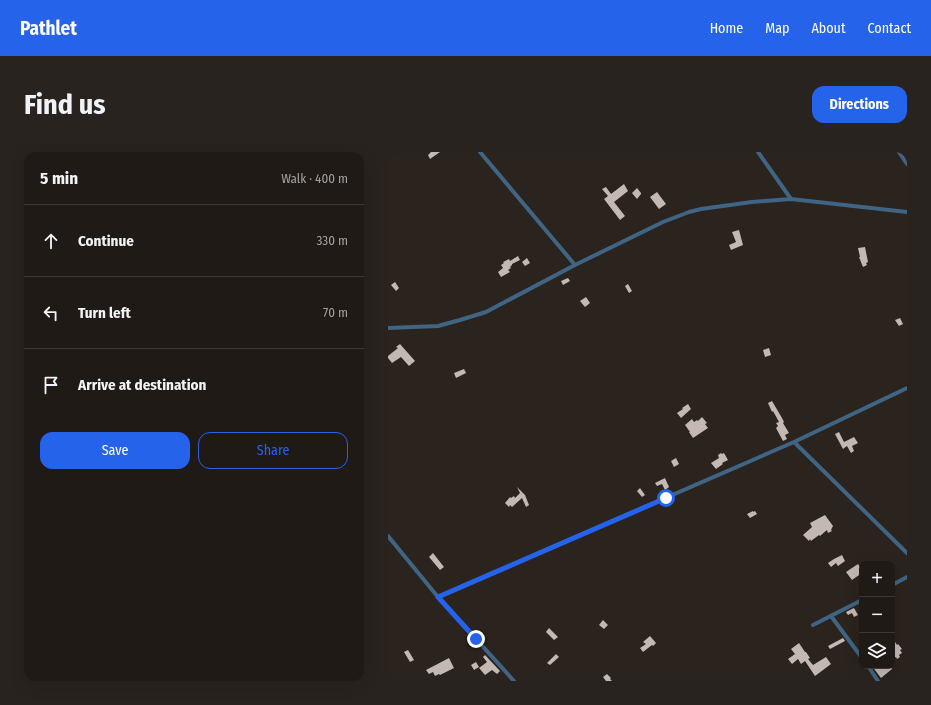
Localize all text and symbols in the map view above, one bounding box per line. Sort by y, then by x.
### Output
text: Pathlet [20,17,77,40]
text: Home [710,20,743,37]
text: Map [765,20,789,37]
text: About [811,20,846,37]
text: Contact [868,20,911,37]
button: Directions [812,86,907,123]
text: Find us [24,88,106,121]
text: 5 min [40,168,78,189]
text: Walk · 400 m [281,171,348,186]
icon: ahead [40,230,62,252]
text: Continue [78,232,134,250]
text: 330 m [316,233,348,248]
icon: left [40,302,62,324]
text: Turn left [78,304,131,322]
text: 70 m [323,305,348,320]
icon: arrive [40,374,62,396]
text: Arrive at destination [78,376,206,394]
button: Save [40,432,190,469]
button: Share [198,432,348,469]
route start [657,489,675,507]
map controls [859,561,895,669]
button: + [859,561,895,597]
button: − [859,597,895,633]
route end [467,630,485,648]
button: layers [859,633,895,669]

